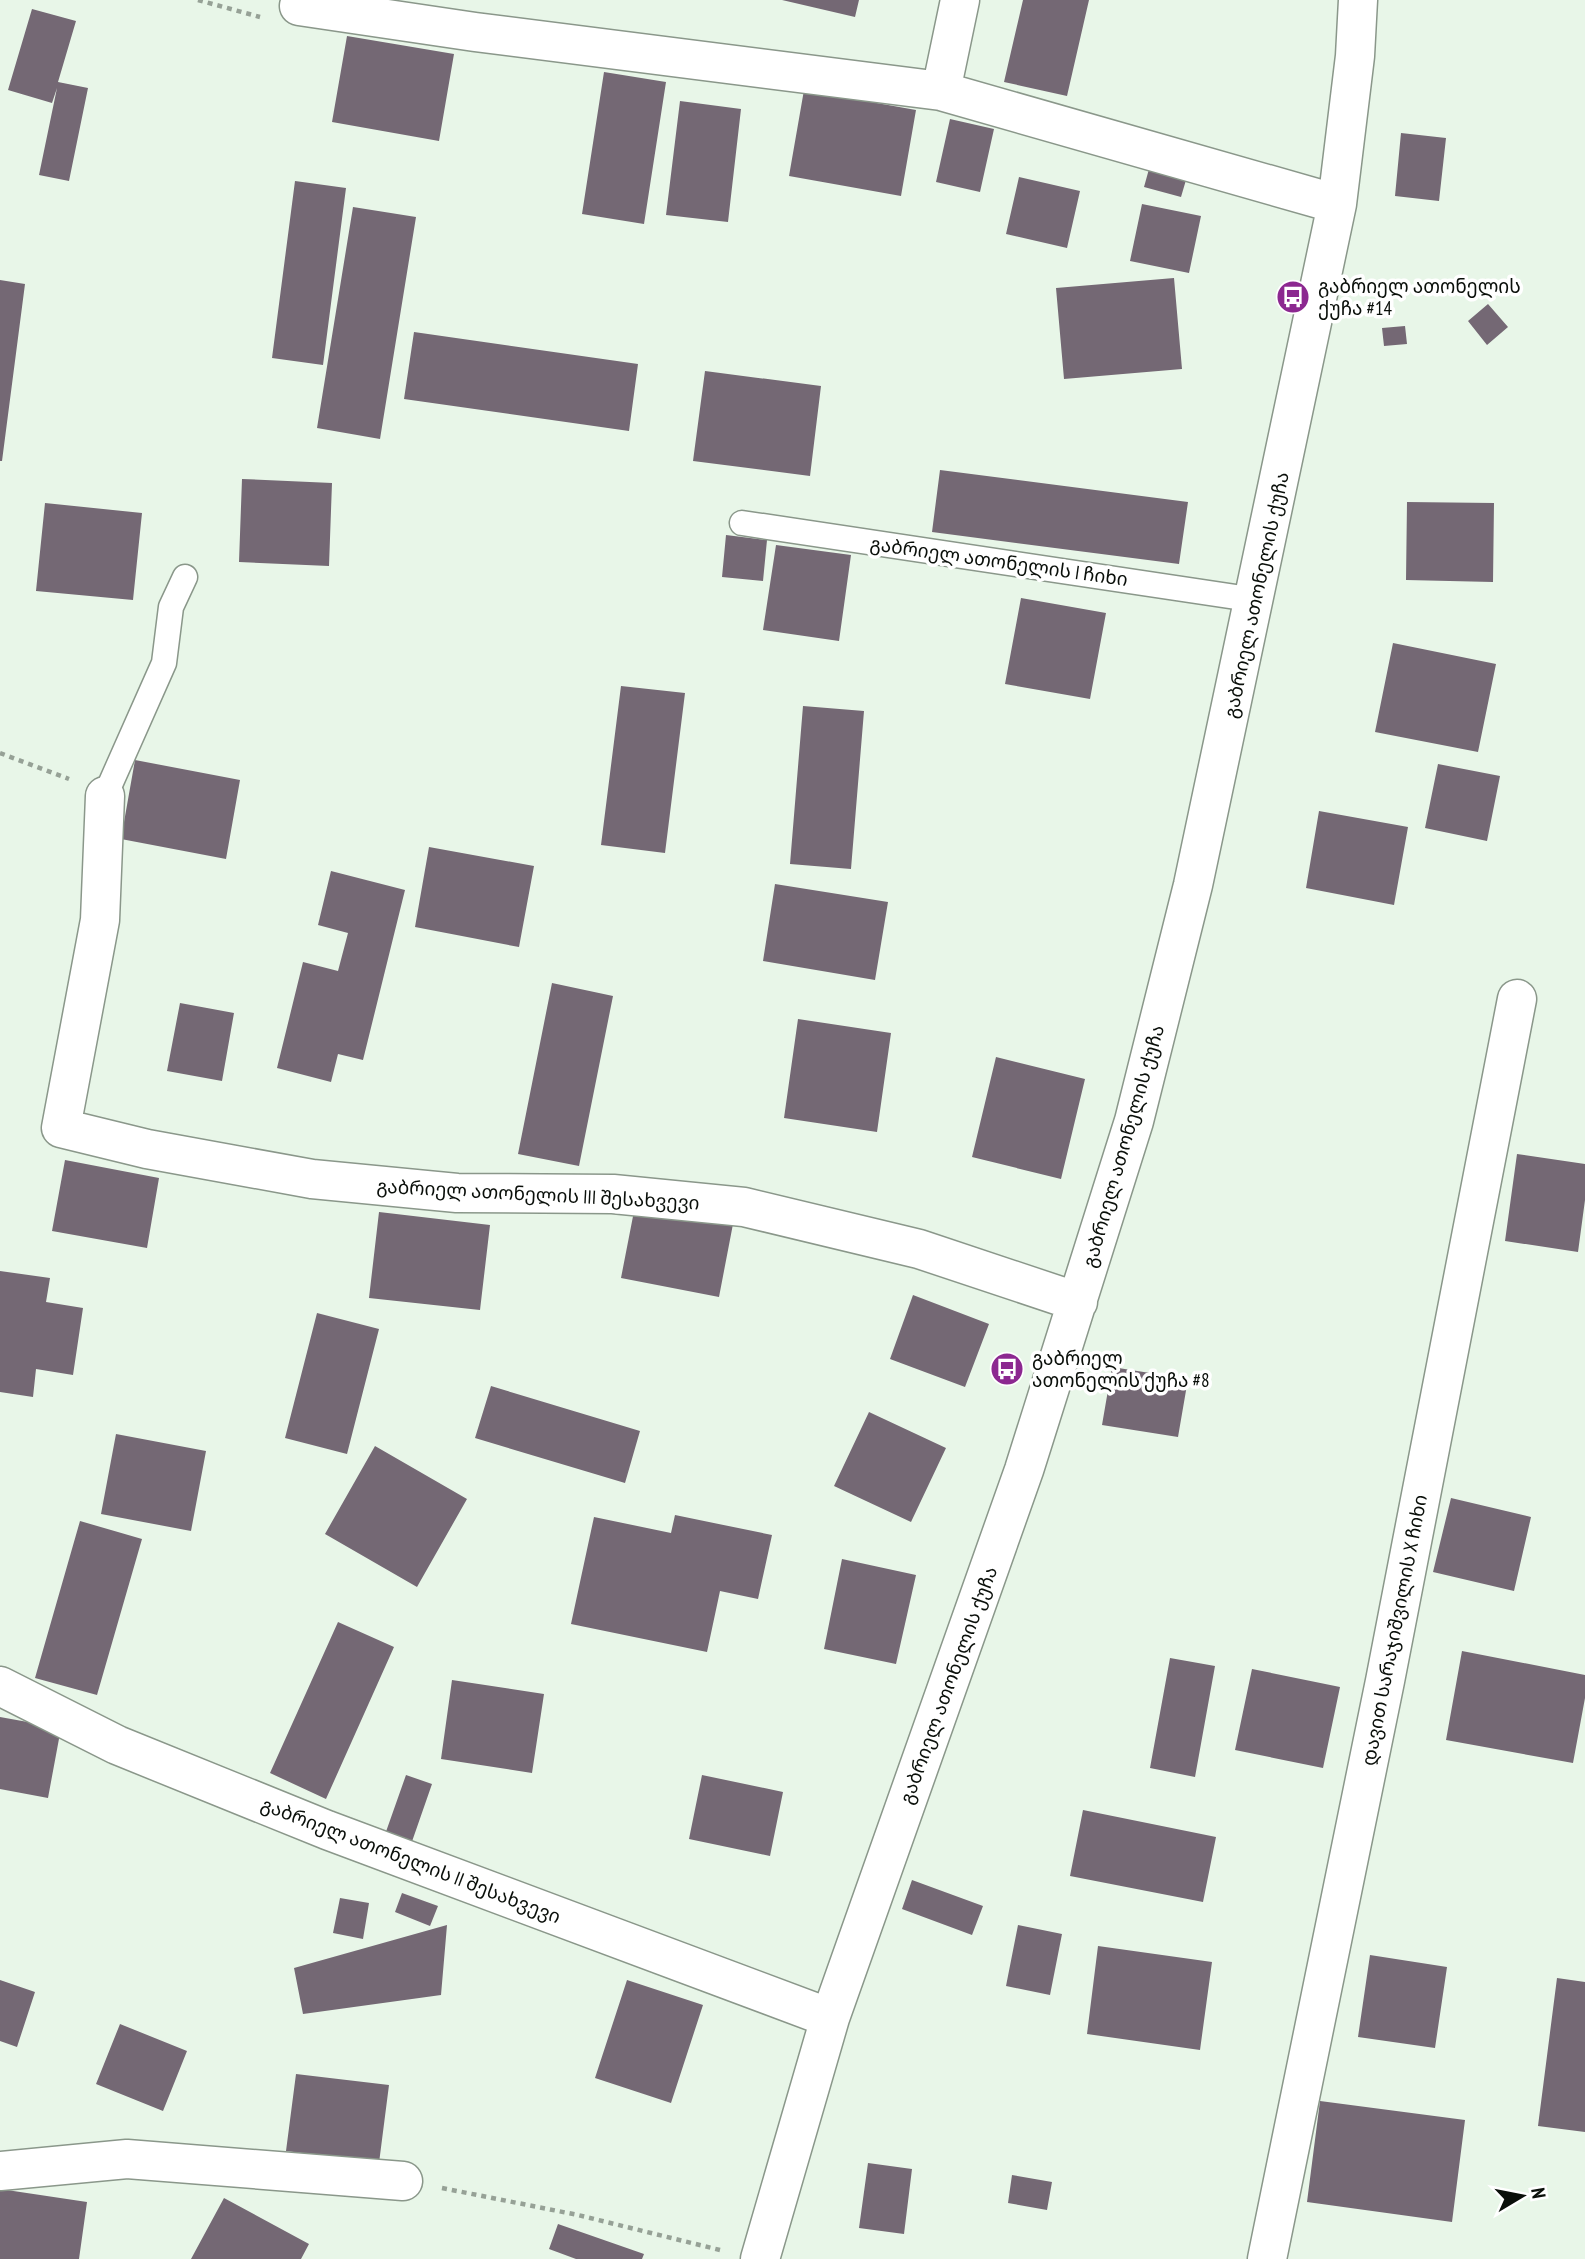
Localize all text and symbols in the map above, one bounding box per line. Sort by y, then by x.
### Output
place label: გაბრიელ ათონელის ქუჩა #14 [1318,274,1521,320]
bus stop icon: გაბრიელ ათონელის ქუჩა #14 [1274,278,1312,316]
street label: გაბრიელ ათონელის ქუჩა [1218,470,1295,721]
street label: გაბრიელ ათონელის I ჩიხი [869,531,1129,592]
street label: გაბრიელ ათონელის ქუჩა [1077,1022,1170,1270]
street label: გაბრიელ ათონელის III შესახვევი [376,1174,700,1215]
place label: გაბრიელ ათონელის ქუჩა #8 [1032,1346,1210,1393]
bus stop icon: გაბრიელ ათონელის ქუჩა #8 [988,1350,1026,1388]
street label: დავით სარაჯიშვილის X ჩიხი [1356,1492,1433,1768]
street label: გაბრიელ ათონელის ქუჩა [894,1563,1003,1807]
street label: გაბრიელ ათონელის II შესახვევი [257,1792,564,1929]
north arrow [1487,2161,1557,2231]
text: N [1526,2186,1551,2200]

